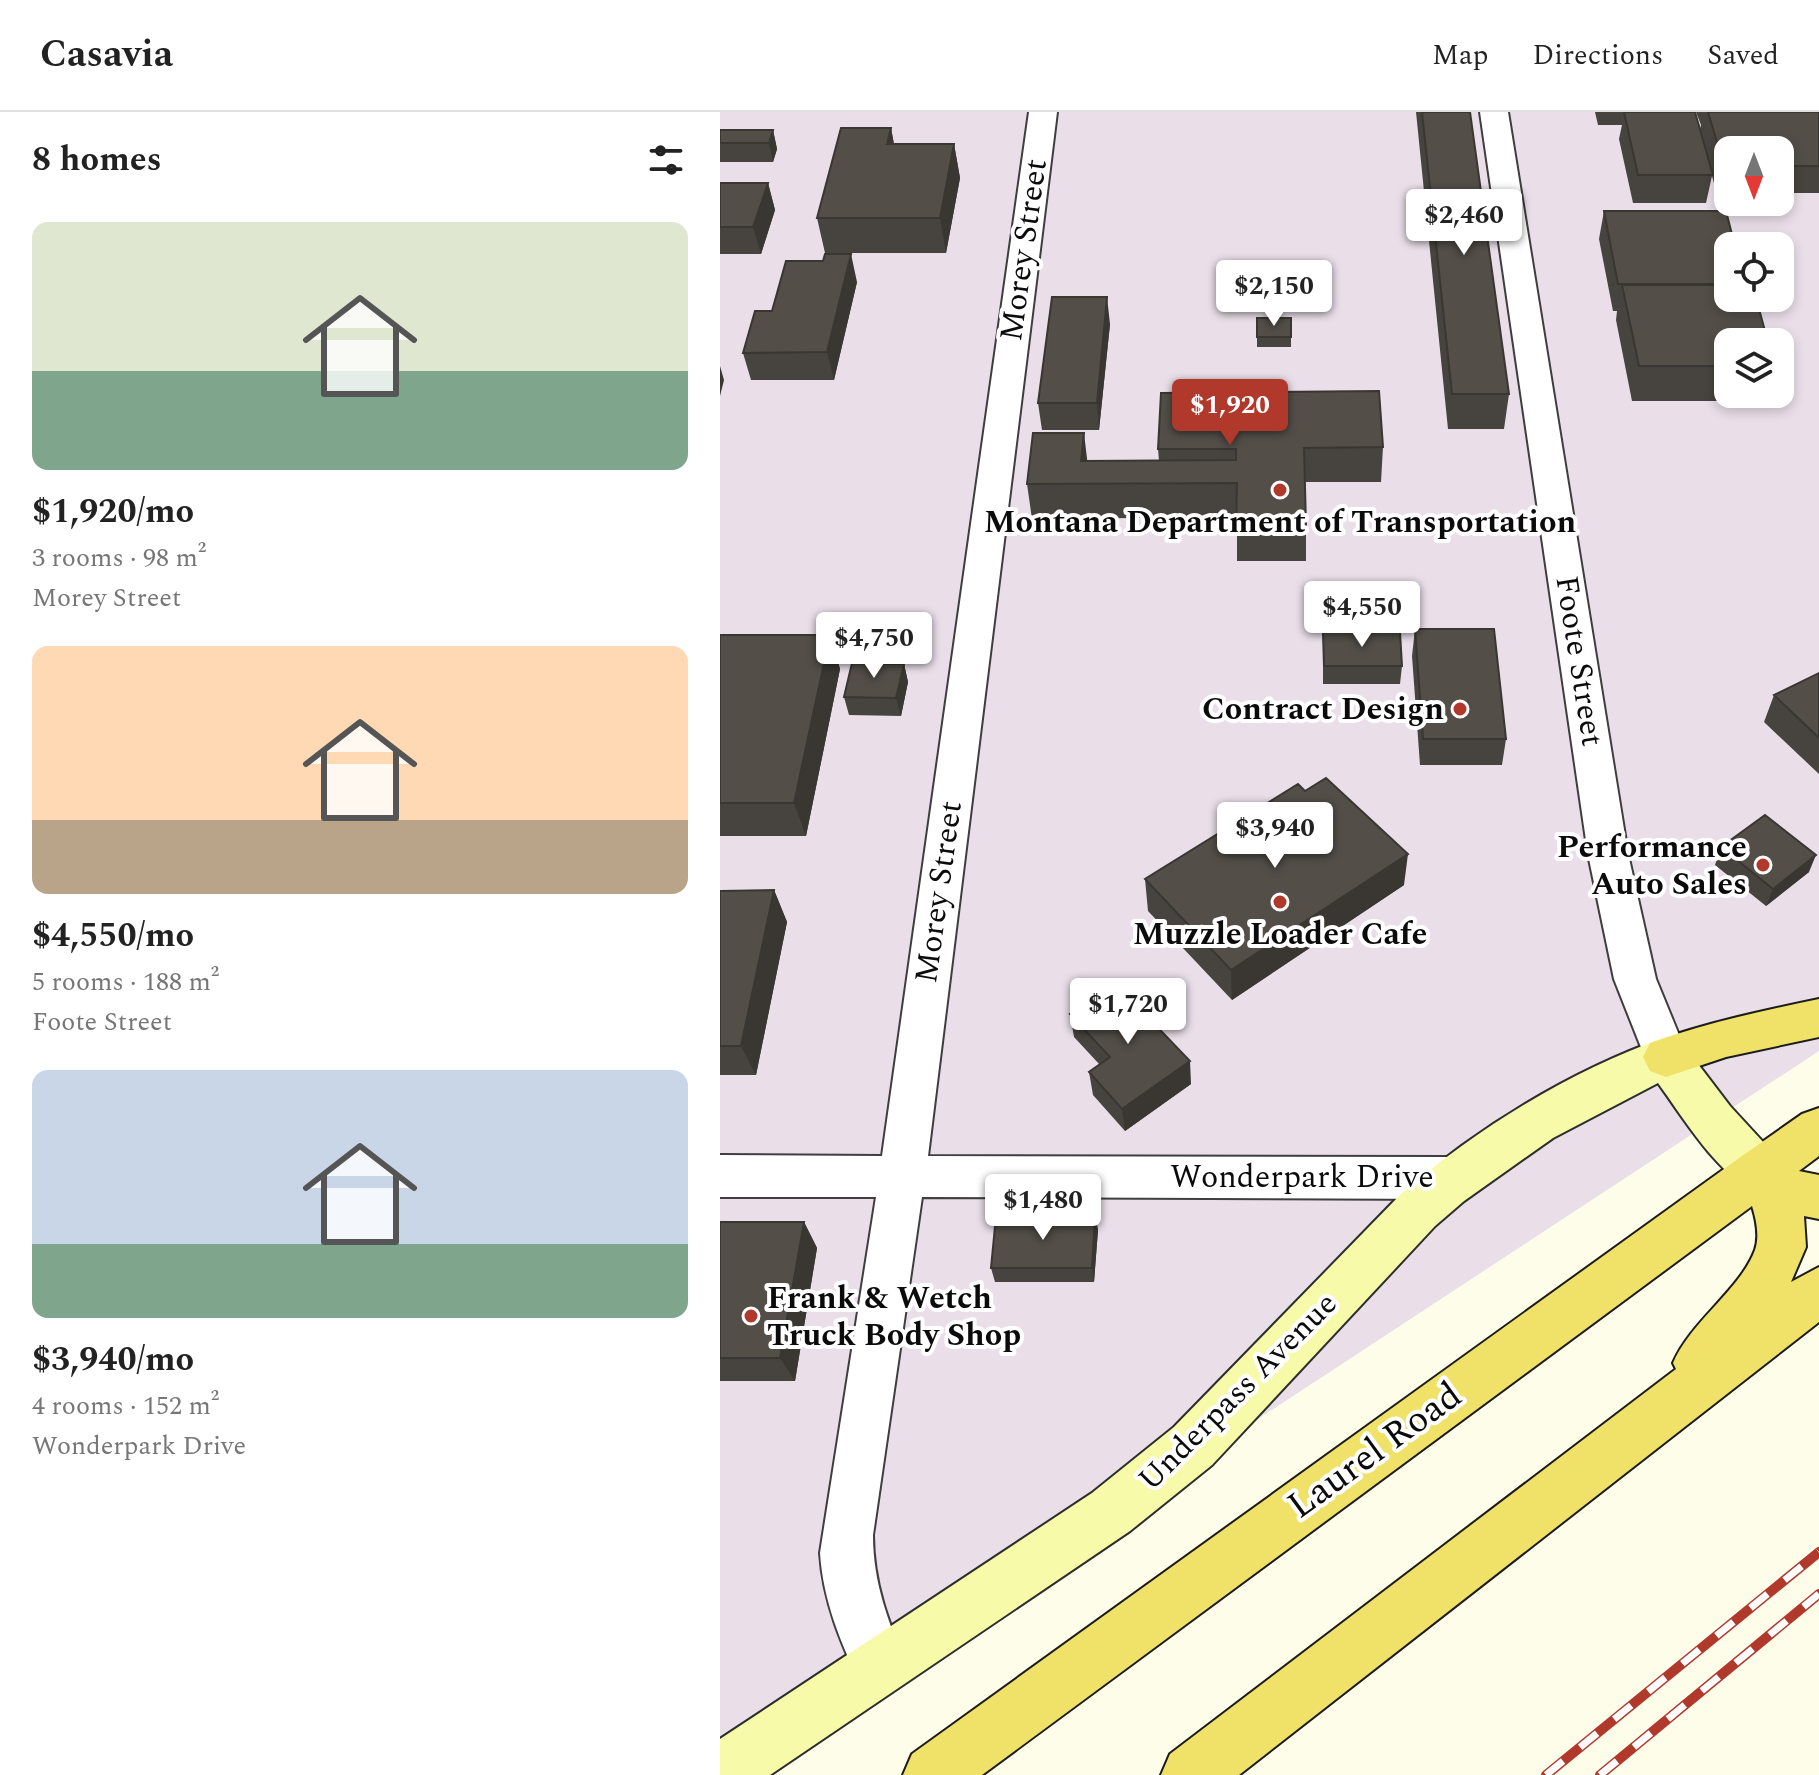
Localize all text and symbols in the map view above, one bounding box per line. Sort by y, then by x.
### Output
text: Casavia [40,26,173,84]
text: Map [1432,34,1489,77]
text: Directions [1533,34,1663,77]
text: Saved [1707,34,1779,77]
text: 8 homes [32,134,162,186]
north arrow [1714,136,1794,216]
map controls [1714,136,1794,408]
icon: filters [644,138,688,182]
street label: Morey Street [987,156,1061,344]
pin: $2,460 [1399,189,1529,257]
text: $2,460 [1424,195,1504,235]
button: locate [1714,232,1794,312]
pin: $2,150 [1209,260,1339,328]
text: $2,150 [1234,266,1314,306]
icon: home [288,274,432,418]
button: layers [1714,328,1794,408]
pin: $1,920 [1165,379,1295,447]
text: $1,920 [1190,385,1270,425]
marker: Montana Department of Transportation [1271,481,1289,499]
text: $1,920/mo [32,486,194,538]
place label: Montana Department of Transportation [984,498,1576,547]
text: 3 rooms · 98 m² [32,538,206,578]
street label: Foote Street [1541,572,1617,750]
text: Morey Street [32,578,181,618]
pin: $4,550 [1297,581,1427,649]
text: $4,550 [1322,587,1402,627]
pin: $4,750 [809,612,939,680]
text: $4,750 [834,618,914,658]
place label: Contract Design [1202,685,1444,734]
icon: home [288,698,432,842]
marker: Contract Design [1451,700,1469,718]
street label: Morey Street [902,798,976,986]
pin: $3,940 [1210,802,1340,870]
text: $3,940 [1235,808,1315,848]
place label: Performance Auto Sales [1557,823,1747,909]
marker: Performance Auto Sales [1754,856,1772,874]
marker: Muzzle Loader Cafe [1271,893,1289,911]
text: $4,550/mo [32,910,194,962]
place label: Muzzle Loader Cafe [1133,910,1427,959]
text: 5 rooms · 188 m² [32,962,219,1002]
pin: $1,720 [1063,978,1193,1046]
text: $1,720 [1088,984,1168,1024]
text: Foote Street [32,1002,172,1042]
icon: home [288,1122,432,1266]
street label: Wonderpark Drive [1170,1153,1434,1202]
pin: $1,480 [978,1174,1108,1242]
text: $1,480 [1003,1180,1083,1220]
place label: Frank & Wetch Truck Body Shop [767,1274,1021,1360]
street label: Underpass Avenue [1127,1281,1349,1503]
marker: Frank & Wetch Truck Body Shop [742,1307,760,1325]
text: $3,940/mo [32,1334,194,1386]
street label: Laurel Road [1276,1368,1474,1534]
text: 4 rooms · 152 m² [32,1386,219,1426]
text: Wonderpark Drive [32,1426,246,1466]

